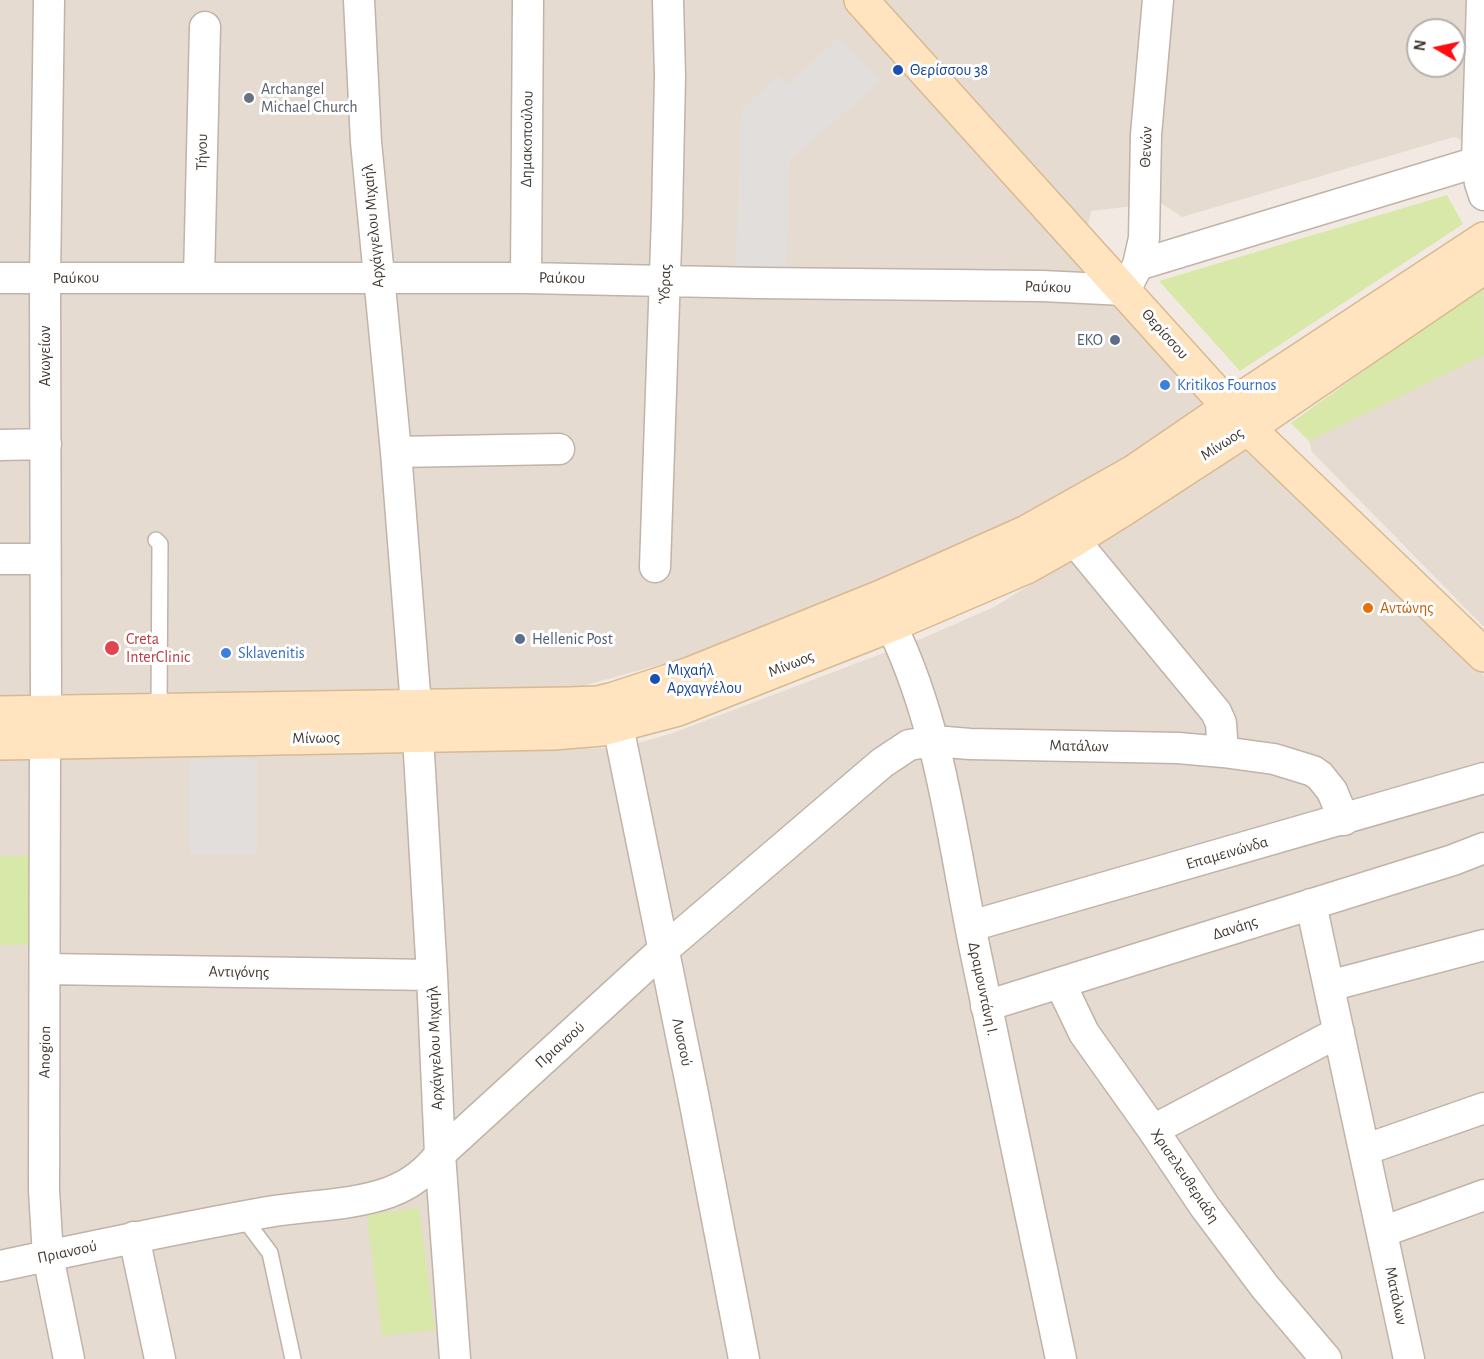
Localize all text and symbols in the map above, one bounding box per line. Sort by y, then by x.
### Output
north arrow [1406,18,1466,78]
text: N [1411,39,1429,52]
place label: Θερίσσου 38 [910,60,988,80]
marker: Θερίσσου 38 [891,63,905,77]
place label: Archangel Michael Church [261,79,358,117]
street label: Δημακοπούλου [517,90,537,188]
marker: Archangel Michael Church [242,91,256,105]
street label: Θενών [1136,126,1156,168]
street label: Τήνου [192,133,212,171]
street label: Αρχάγγελου Μιχαήλ [358,163,388,289]
street label: Ύδρας [655,264,675,304]
street label: Ραύκου [53,268,99,288]
street label: Ραύκου [539,268,585,288]
street label: Ραύκου [1024,277,1072,297]
street label: Θερίσσου [1137,305,1193,363]
street label: Ανωγείων [35,326,55,386]
place label: ΕΚΟ [1077,330,1103,350]
marker: ΕΚΟ [1108,333,1122,347]
place label: Kritikos Fournos [1177,375,1276,395]
marker: Kritikos Fournos [1158,378,1172,392]
street label: Μίνωος [1197,423,1247,465]
place label: Αντώνης [1380,598,1433,618]
marker: Αντώνης [1361,601,1375,615]
place label: Creta InterClinic [126,629,190,667]
place label: Hellenic Post [532,629,613,649]
marker: Hellenic Post [513,632,527,646]
marker: Creta InterClinic [103,639,121,657]
place label: Sklavenitis [238,643,305,663]
marker: Sklavenitis [219,646,233,660]
street label: Μίνωος [765,646,817,682]
place label: Μιχαήλ Αρχαγγέλου [667,660,742,698]
marker: Μιχαήλ Αρχαγγέλου [648,672,662,686]
street label: Μίνωος [292,728,340,748]
street label: Ματάλων [1049,736,1109,756]
street label: Επαμεινώνδα [1184,832,1270,874]
street label: Δανάης [1210,912,1260,944]
street label: Δραμουντάνη Ι. [964,940,1002,1038]
street label: Αντιγόνης [208,962,270,982]
street label: Αρχάγγελου Μιχαήλ [423,985,447,1111]
street label: Λυσσού [668,1016,696,1068]
street label: Πριανσού [531,1018,589,1072]
street label: Anogion [35,1025,55,1079]
street label: Χρισελευθεριάδη [1146,1125,1224,1227]
street label: Πριανσού [35,1236,99,1268]
street label: Ματάλων [1380,1265,1412,1327]

